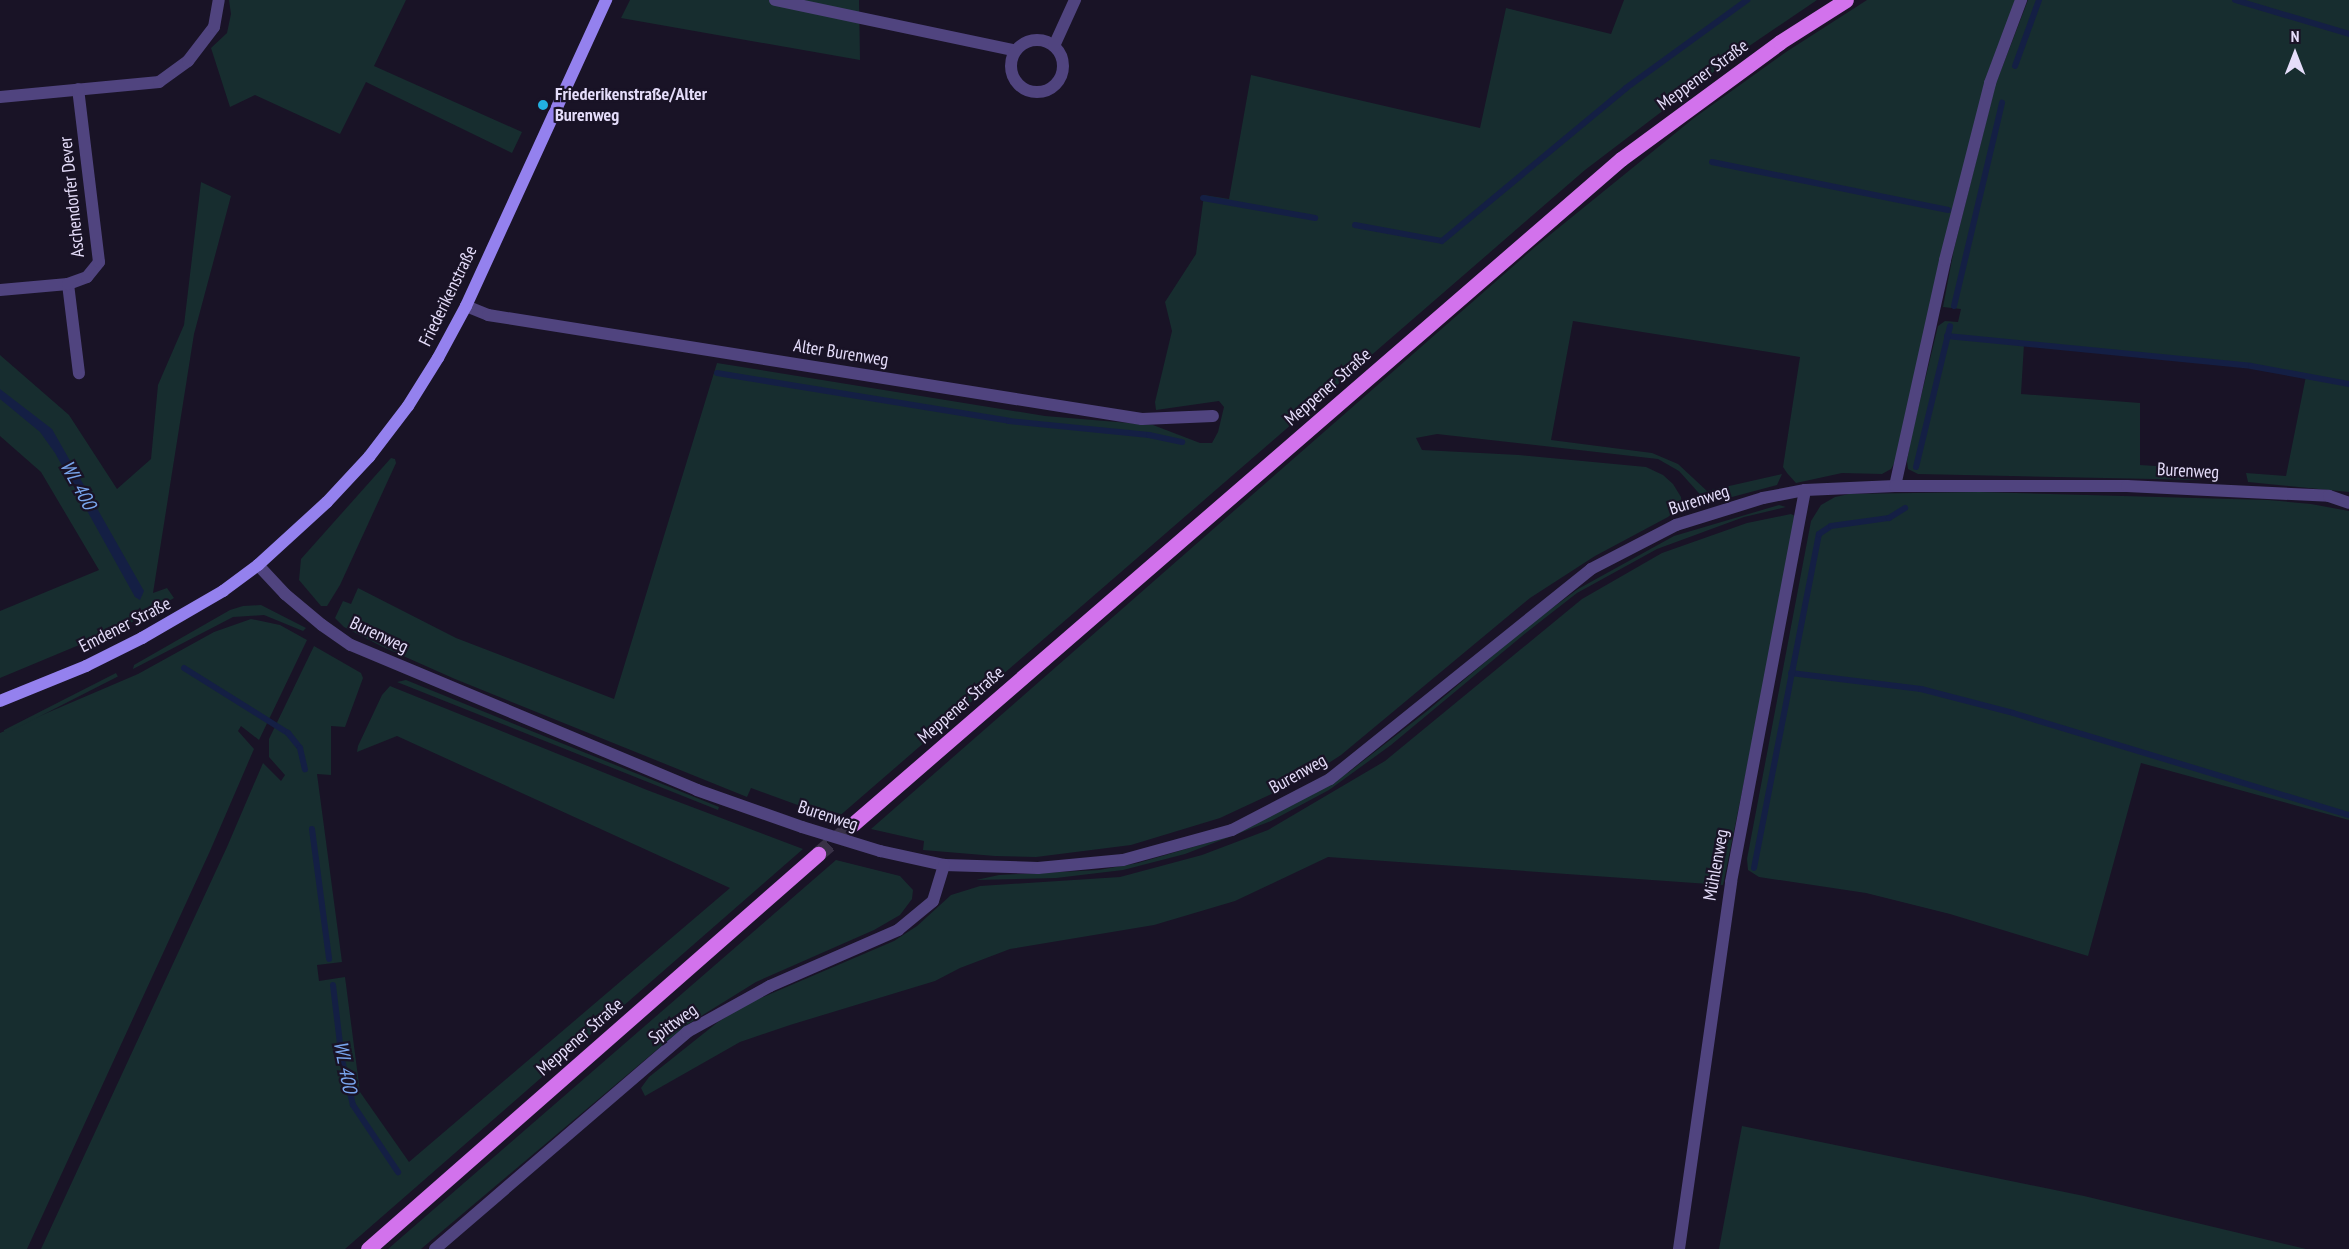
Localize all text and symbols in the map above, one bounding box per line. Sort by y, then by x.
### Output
north arrow [2265,24,2325,84]
text: N [2291,26,2299,46]
street label: Meppener Straße [1653,35,1753,115]
place label: Friederikenstraße/Alter Burenweg [555,84,707,127]
marker: Friederikenstraße/Alter Burenweg [536,98,550,112]
street label: Aschendorfer Dever [55,136,89,258]
street label: Friederikenstraße [414,242,482,350]
street label: Alter Burenweg [792,335,890,371]
street label: Meppener Straße [1281,344,1375,430]
water label: WL 400 [55,456,101,514]
street label: Burenweg [2156,459,2220,483]
street label: Burenweg [1666,480,1732,520]
street label: Emdener Straße [76,593,174,657]
street label: Burenweg [346,612,412,658]
street label: Meppener Straße [914,662,1008,748]
street label: Burenweg [1266,750,1330,798]
street label: Burenweg [795,796,861,836]
street label: Mühlenweg [1699,828,1733,902]
street label: Meppener Straße [533,994,627,1080]
street label: Spittweg [644,999,702,1049]
water label: WL 400 [328,1039,362,1095]

